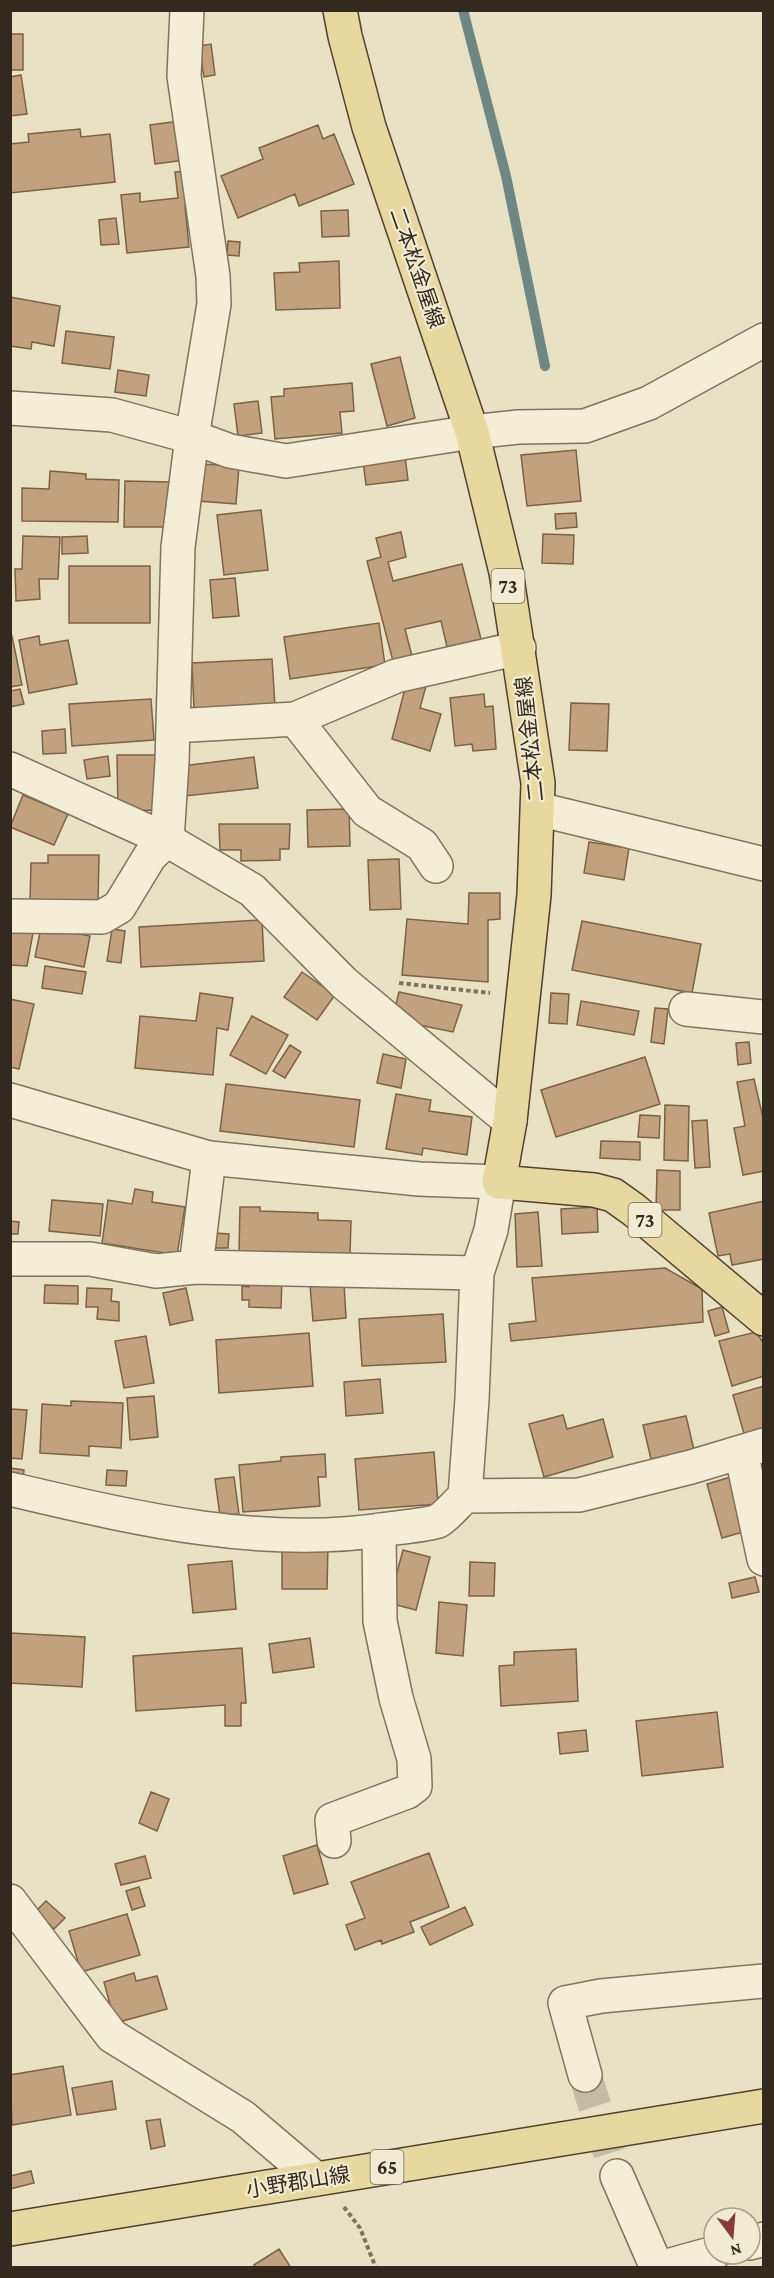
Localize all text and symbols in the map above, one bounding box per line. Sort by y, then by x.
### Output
street label: 二本松金屋線 [385,205,449,331]
road number: 73 [492,569,524,603]
street label: 二本松金屋線 [511,675,549,803]
road number: 73 [628,1203,662,1237]
road number: 65 [370,2150,404,2184]
street label: 小野郡山線 [244,2162,352,2202]
north arrow [702,2206,762,2266]
text: N [728,2240,744,2260]

